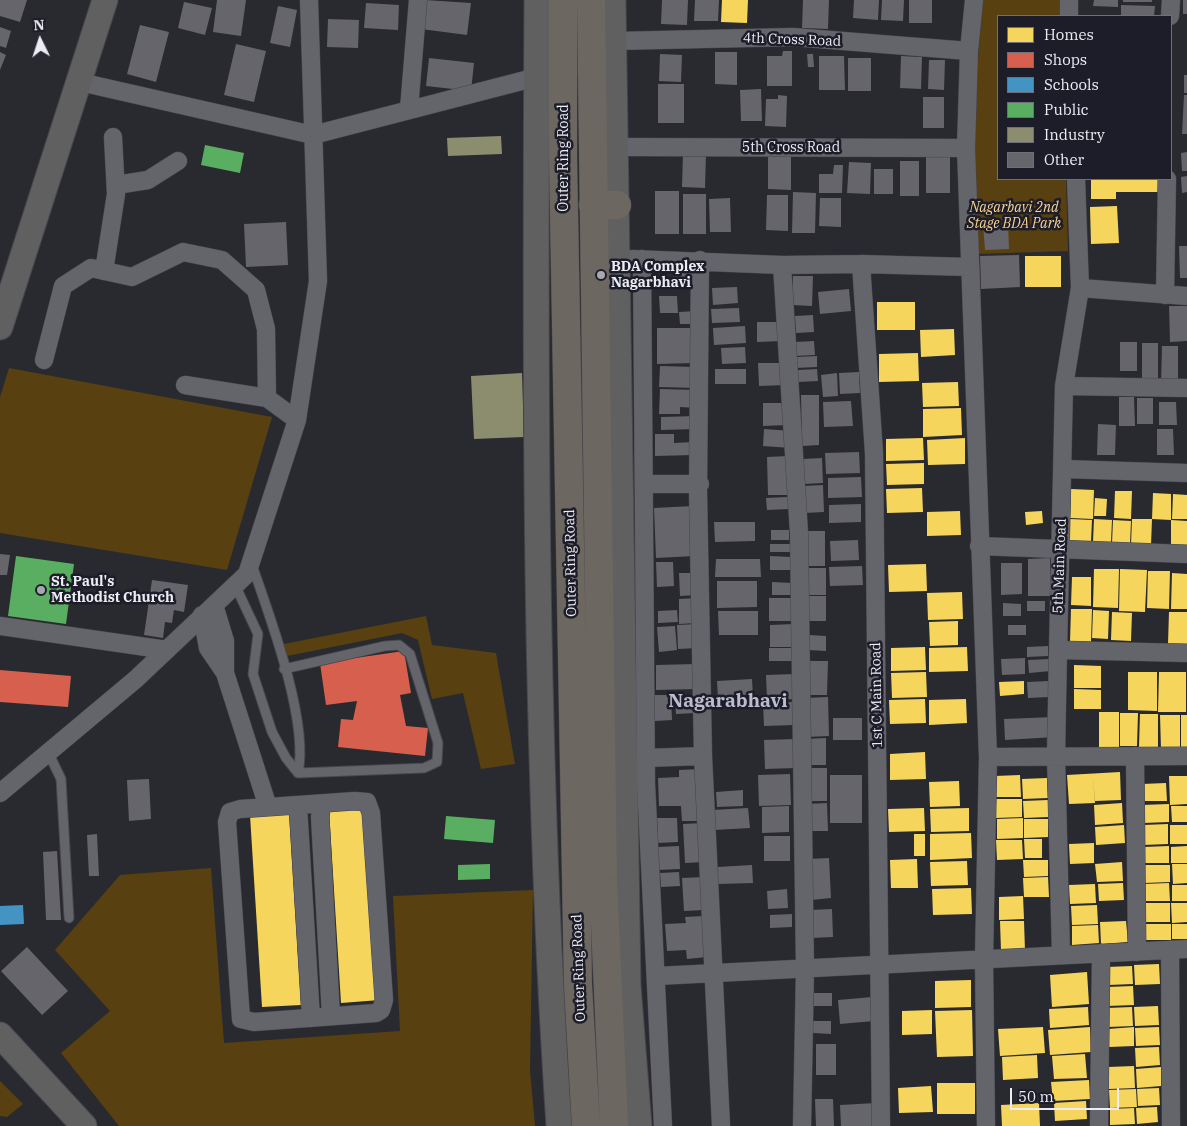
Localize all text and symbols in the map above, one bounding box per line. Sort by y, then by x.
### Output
north arrow [15,15,65,65]
legend [997,15,1172,180]
text: N [33,16,45,34]
text: Homes [1044,25,1094,44]
street label: 4th Cross Road [742,30,842,50]
text: Shops [1044,50,1087,69]
text: Schools [1044,75,1099,94]
text: Public [1044,100,1089,119]
street label: Outer Ring Road [556,104,572,212]
text: Industry [1044,125,1105,144]
street label: 5th Cross Road [742,140,840,156]
text: Other [1044,150,1084,169]
park label: Nagarbavi 2nd Stage BDA Park [967,200,1061,232]
place label: BDA Complex Nagarbhavi [611,259,704,292]
marker: BDA Complex Nagarbhavi [595,269,607,281]
street label: Outer Ring Road [562,509,580,617]
street label: 5th Main Road [1050,518,1070,614]
place label: St. Paul's Methodist Church [51,574,174,606]
marker: St. Paul's Methodist Church [35,584,47,596]
street label: 1st C Main Road [868,642,886,748]
district label: Nagarabhavi [668,691,788,713]
street label: Outer Ring Road [569,914,589,1022]
scale bar [1012,1078,1121,1110]
text: 50 m [1018,1087,1054,1106]

